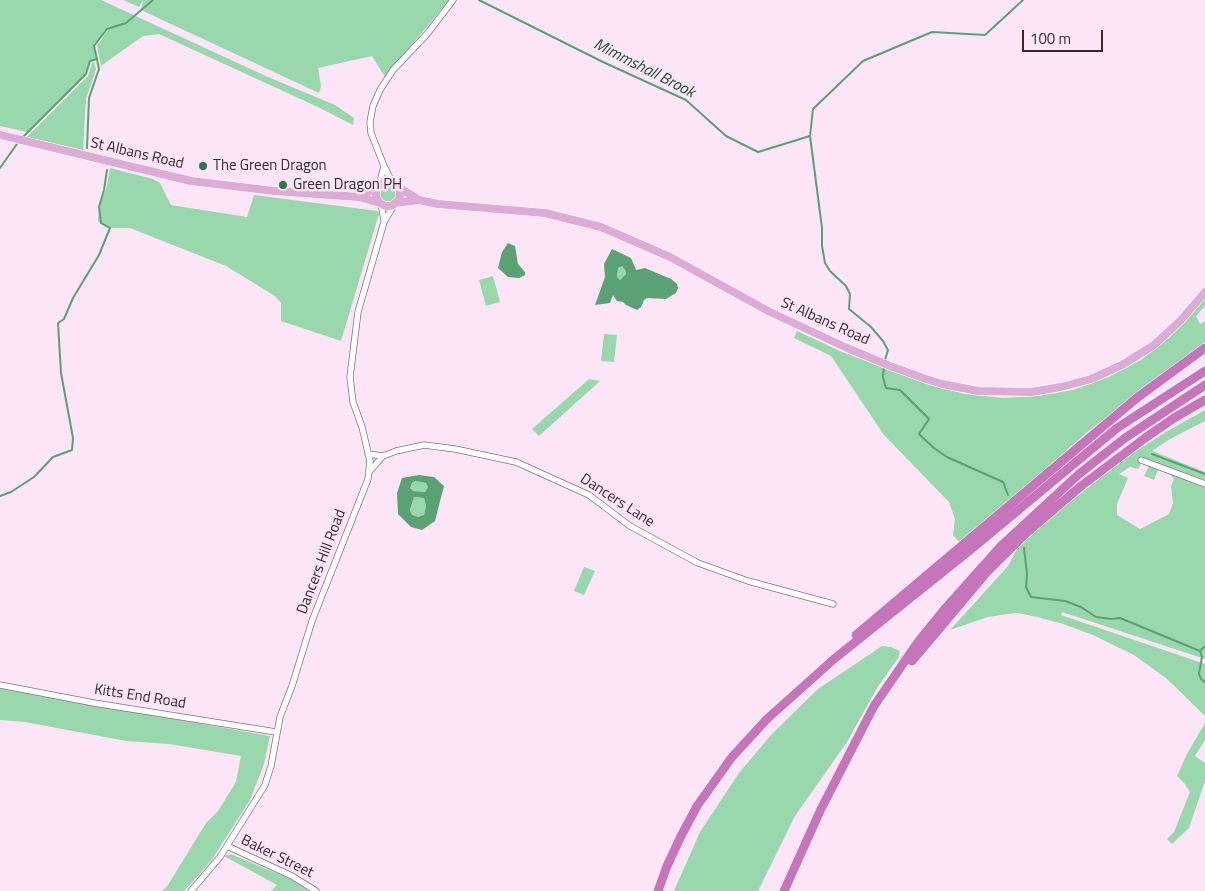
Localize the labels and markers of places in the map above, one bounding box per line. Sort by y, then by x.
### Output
place label: The Green Dragon [213,157,327,175]
marker: The Green Dragon [197,160,209,172]
place label: Green Dragon PH [293,176,402,194]
marker: Green Dragon PH [277,179,289,191]

